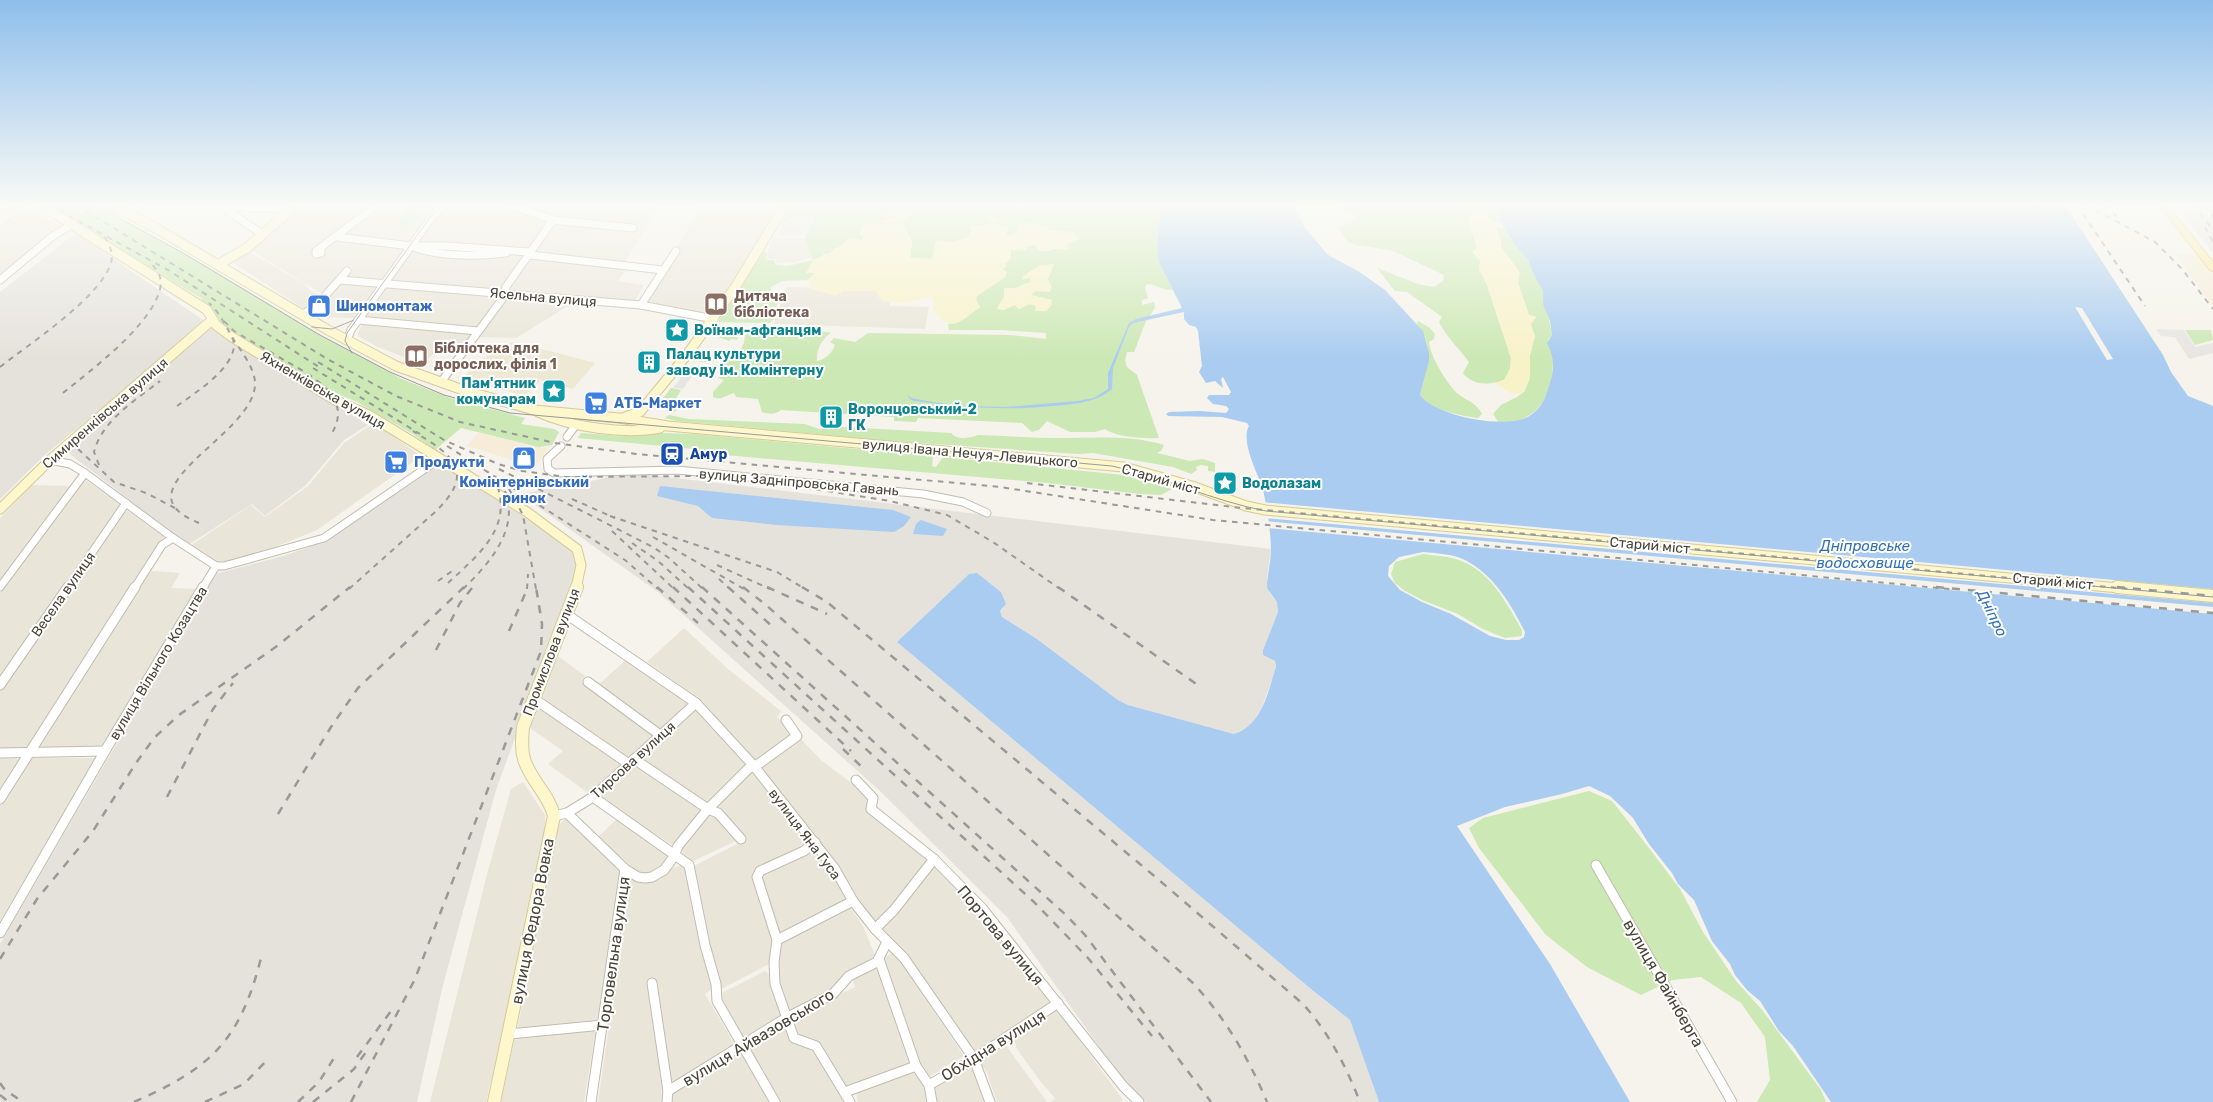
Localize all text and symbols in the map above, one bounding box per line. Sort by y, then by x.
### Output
street label: Ясельна вулиця [489,284,597,311]
place label: Дитяча бібліотека [734,288,809,321]
library icon: Дитяча бібліотека [703,291,729,317]
shop icon: Шиномонтаж [306,293,332,319]
place label: Шиномонтаж [336,298,433,315]
place icon: Воїнам-афганцям [664,317,690,343]
place label: Воїнам-афганцям [694,322,821,339]
place label: Бiблiотека для дорослих, фiлiя 1 [434,340,557,373]
library icon: Бiблiотека для дорослих, фiлiя 1 [403,343,429,369]
place label: Палац культури заводу ім. Комінтерну [666,346,824,379]
street label: Яхненківська вулиця [257,348,388,433]
building icon: Палац культури заводу ім. Комінтерну [636,349,662,375]
street label: Симиренківська вулиця [39,354,172,473]
place label: Пам'ятник комунарам [456,375,537,408]
place icon: Пам'ятник комунарам [541,378,567,404]
supermarket icon: АТБ-Маркет [583,390,609,416]
place label: АТБ-Маркет [614,395,702,412]
place label: Воронцовський-2 ГК [848,401,977,434]
building icon: Воронцовський-2 ГК [818,404,844,430]
street label: вулиця Івана Нечуя-Левицького [861,436,1079,471]
station icon: Амур [659,441,685,467]
shop icon: Комінтернівський ринок [511,445,537,471]
place label: Амур [690,446,727,463]
supermarket icon: Продукти [383,449,409,475]
place label: Продукти [414,454,484,471]
street label: Старий міст [1120,460,1202,499]
street label: вулиця Задніпровська Гавань [698,465,899,500]
place icon: Водолазам [1212,470,1238,496]
place label: Комінтернівський ринок [459,474,589,507]
place label: Водолазам [1242,475,1321,492]
street label: Старий міст [1609,534,1691,557]
water label: Дніпровське водосховище [1816,537,1914,572]
street label: Весела вулиця [28,548,99,640]
street label: Старий міст [2012,570,2094,593]
street label: вулиця Вільного Козацтва [106,583,211,743]
street label: Промислова вулиця [519,586,584,718]
water label: Дніпро [1973,586,2011,640]
street label: Тирсова вулиця [588,718,679,803]
street label: вулиця Яна Гуса [765,785,844,883]
street label: вулиця Федора Вовка [507,836,558,1006]
street label: Торговельна вулиця [593,875,634,1033]
street label: Портова вулиця [953,882,1048,989]
street label: вулиця Файнберга [1619,916,1708,1050]
street label: вулиця Айвазовського [679,985,838,1090]
street label: Обхідна вулиця [938,1006,1049,1085]

